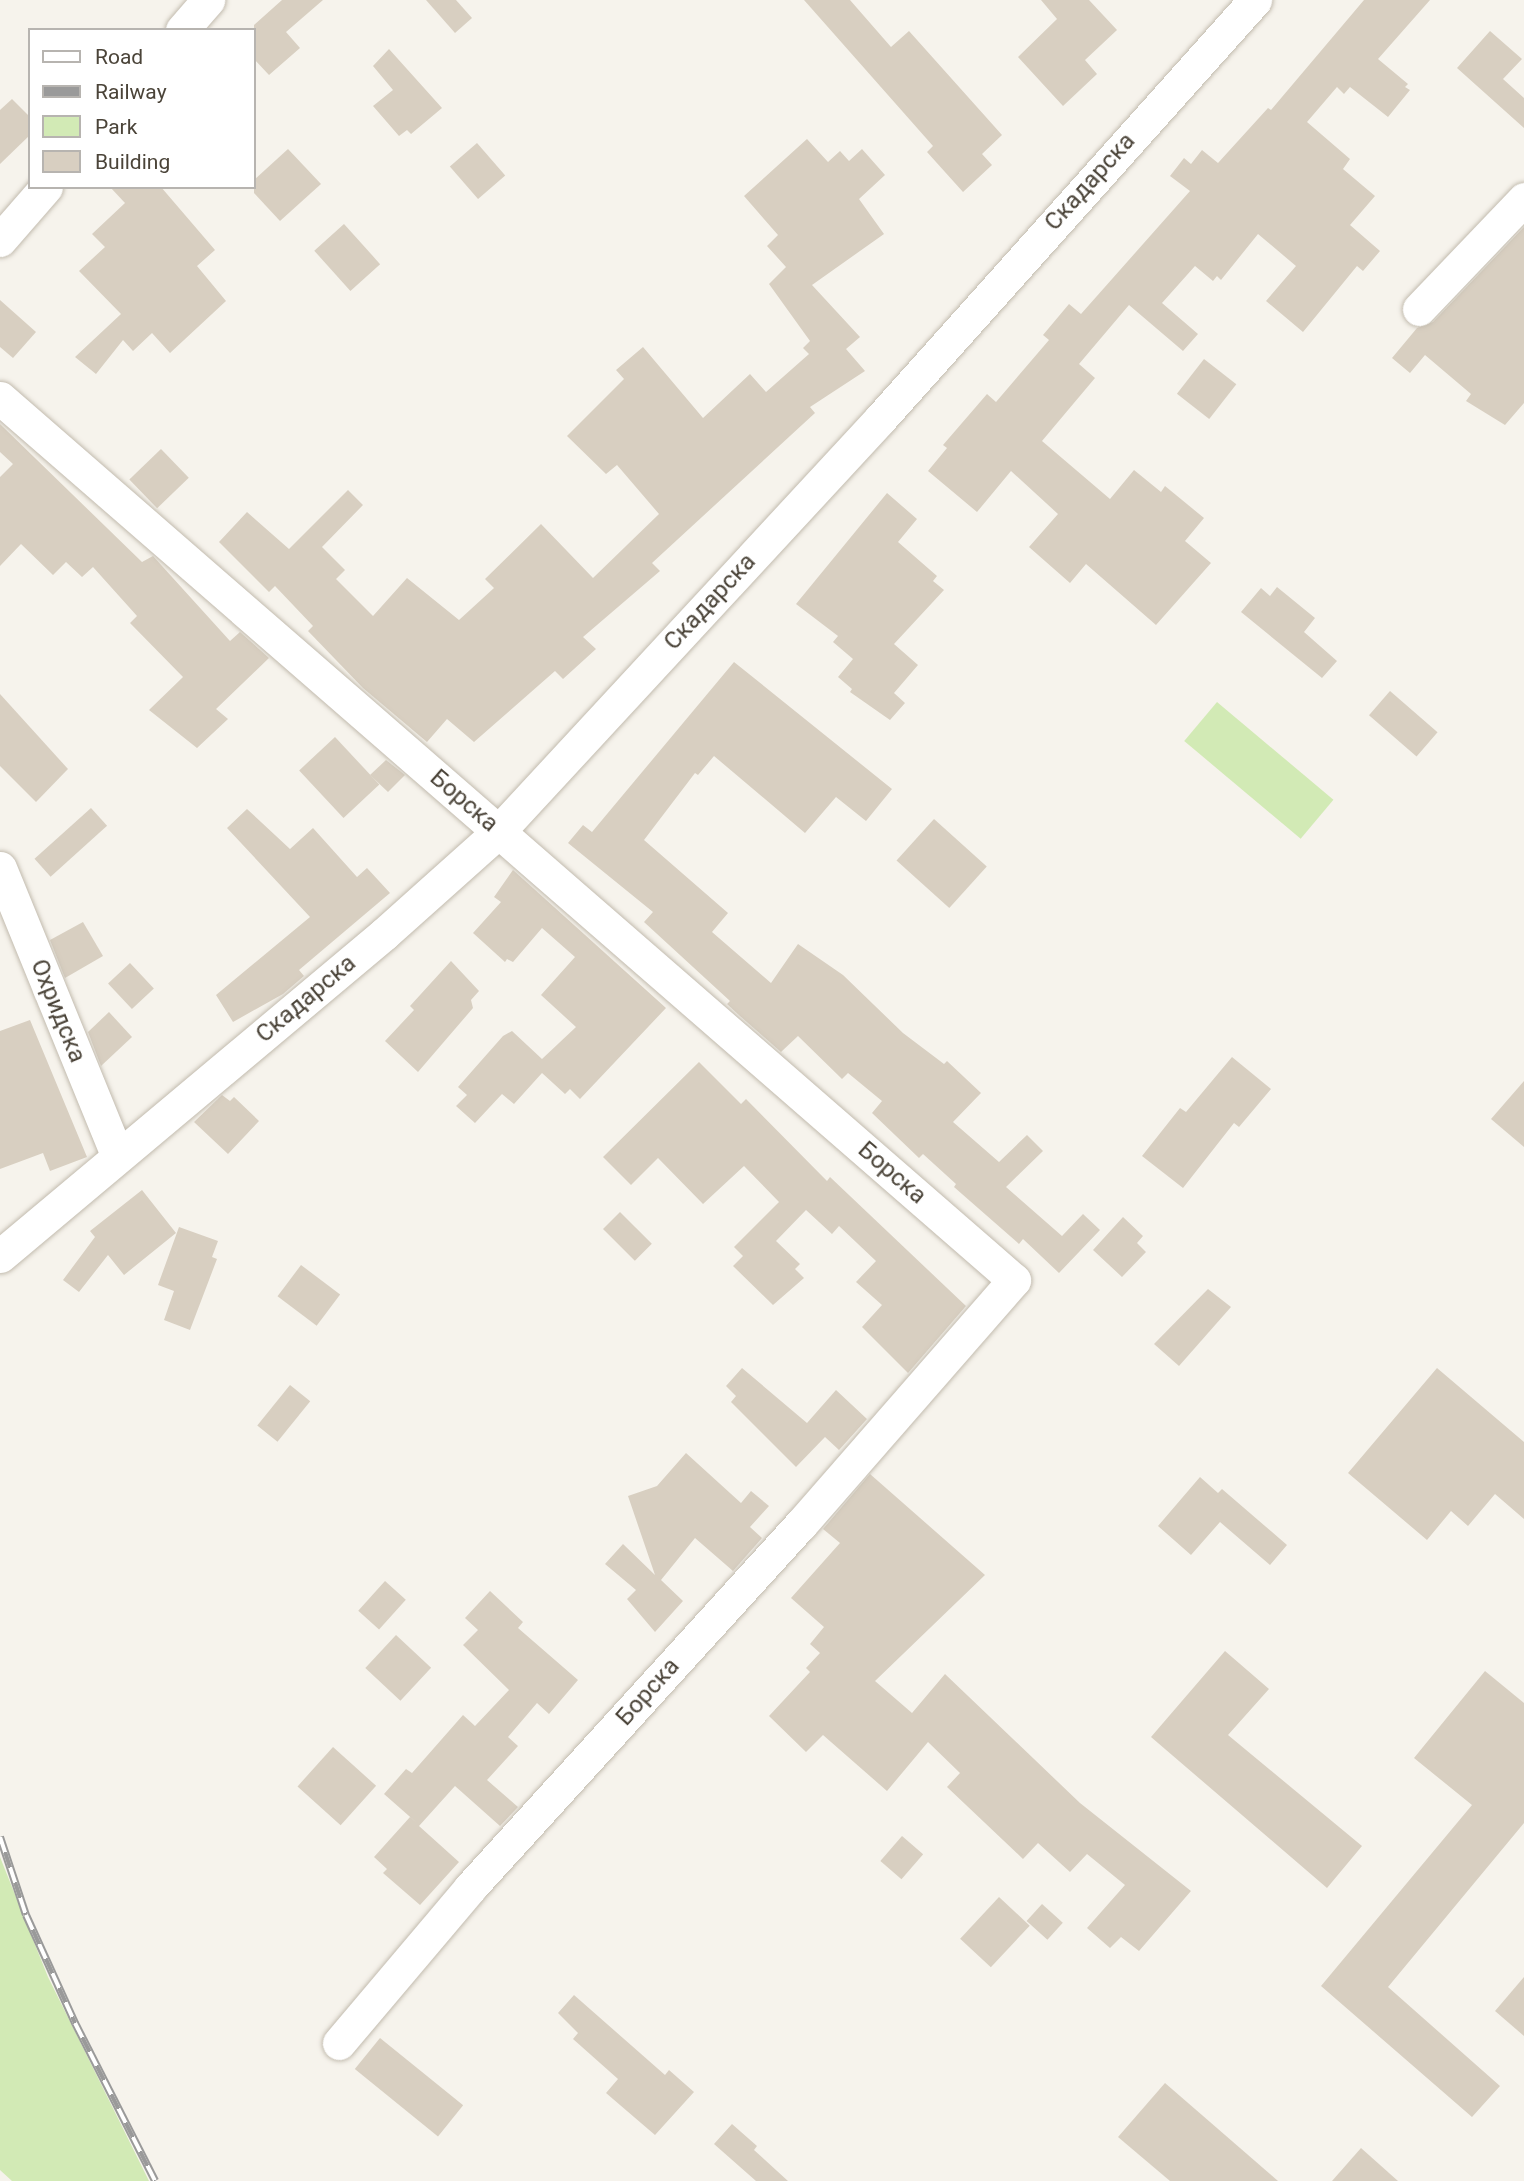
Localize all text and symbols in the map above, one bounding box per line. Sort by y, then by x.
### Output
legend [28,28,256,189]
text: Road [95,45,143,69]
text: Railway [95,80,167,104]
text: Park [95,115,137,139]
street label: Скадарска [1039,127,1141,237]
text: Building [95,150,170,174]
street label: Скадарска [658,548,762,656]
street label: Борска [424,764,504,838]
street label: Скадарска [250,949,362,1049]
street label: Охридска [24,955,92,1067]
street label: Борска [852,1136,932,1210]
street label: Борска [610,1652,686,1732]

